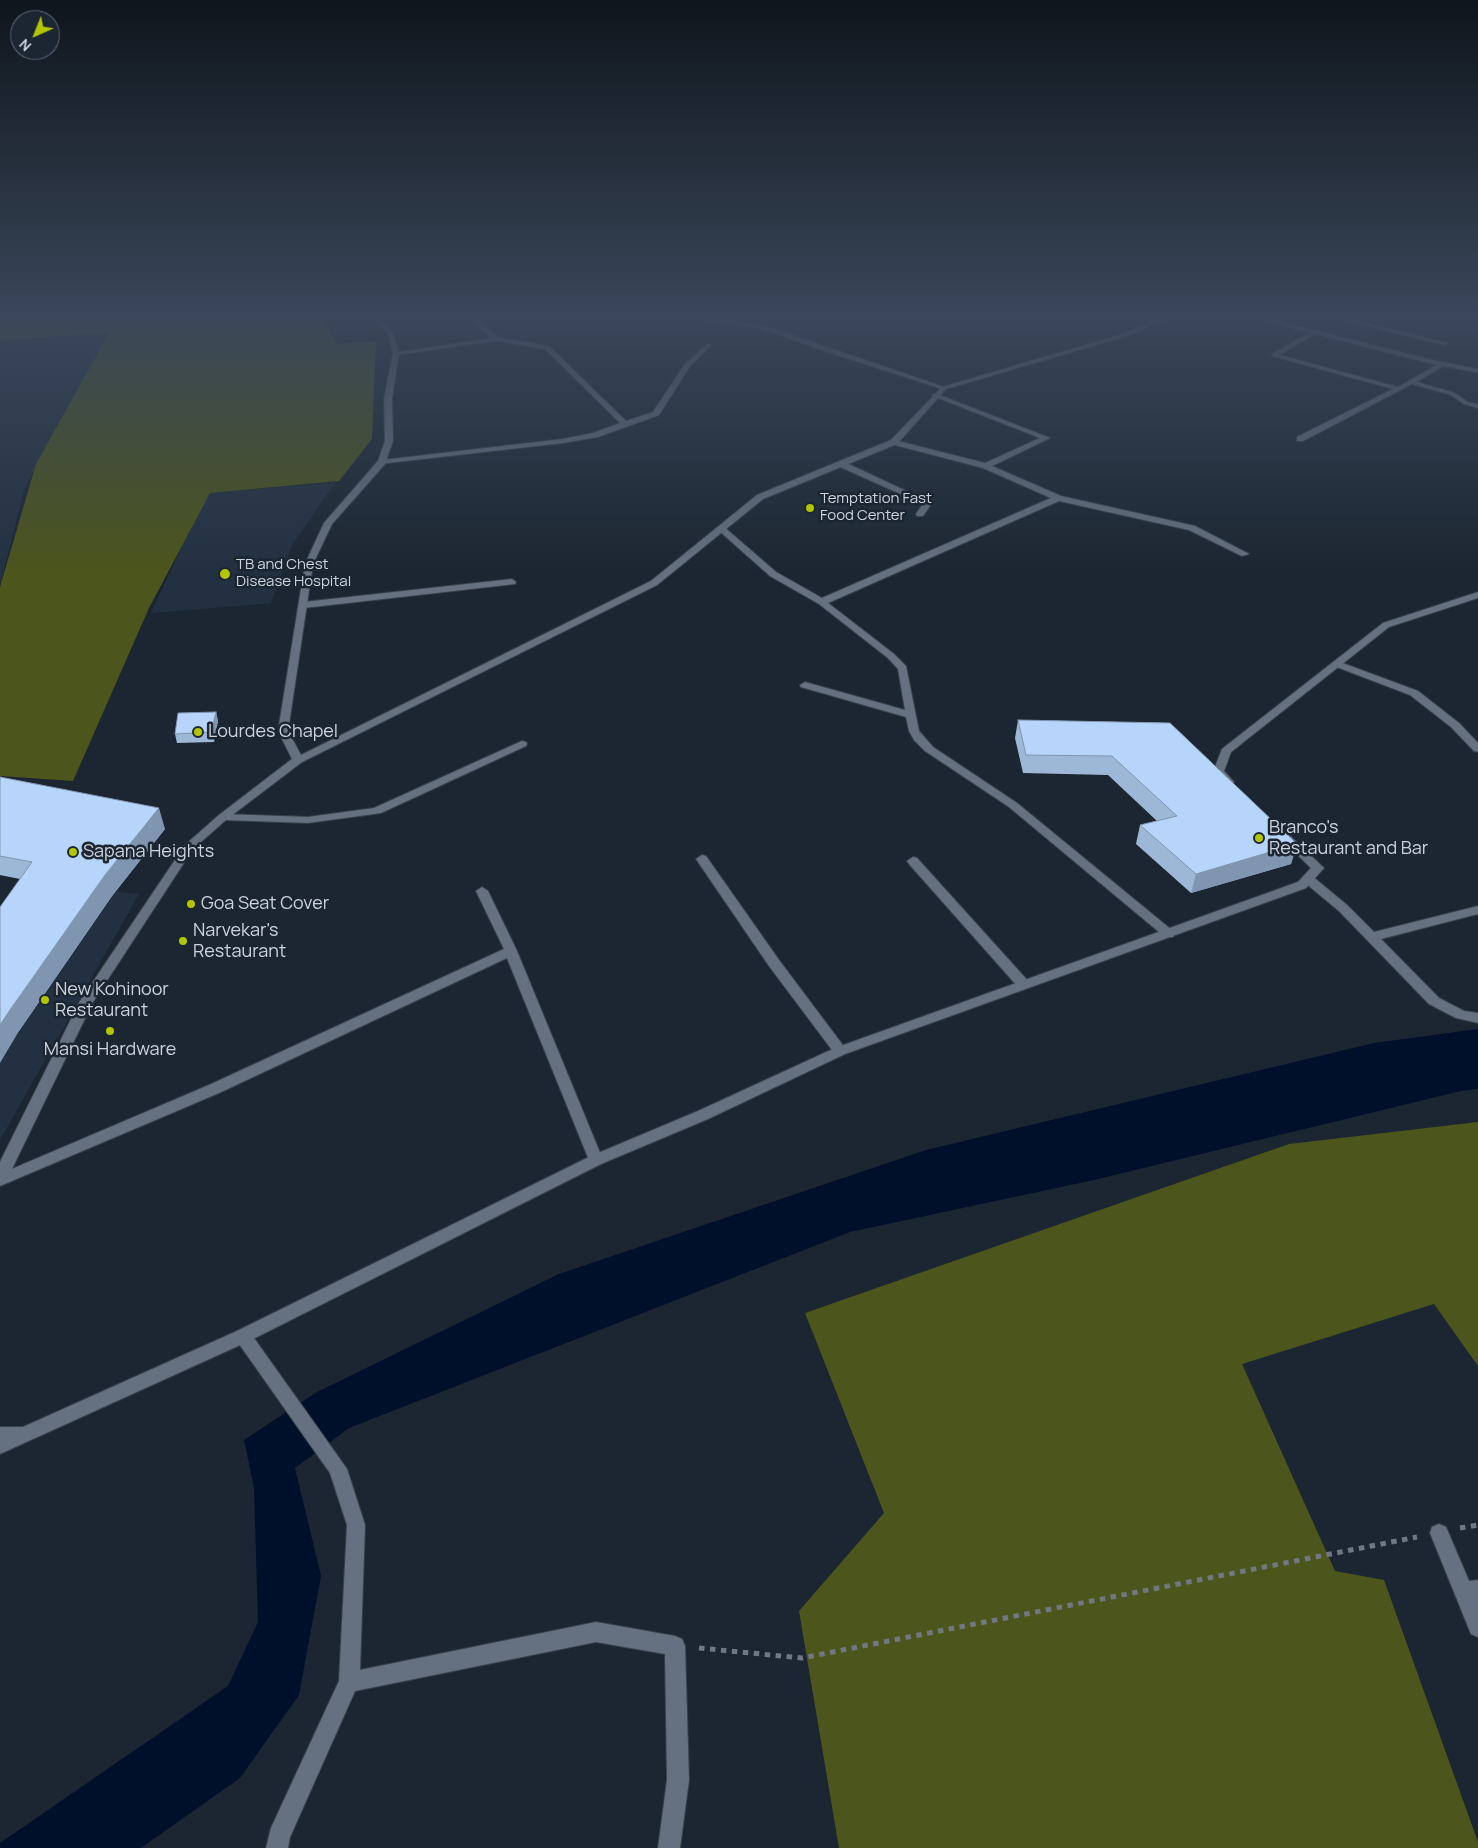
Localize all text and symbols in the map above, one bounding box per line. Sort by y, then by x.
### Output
north arrow [10,10,60,60]
text: N [15,35,35,56]
place label: Temptation Fast Food Center [820,490,932,525]
marker: Temptation Fast Food Center [804,502,816,514]
place label: TB and Chest Disease Hospital [236,556,351,591]
marker: TB and Chest Disease Hospital [218,567,232,581]
place label: Lourdes Chapel [208,721,338,743]
marker: Lourdes Chapel [192,726,204,738]
place label: Branco's Restaurant and Bar [1269,817,1428,860]
marker: Branco's Restaurant and Bar [1253,832,1265,844]
place label: Sapana Heights [83,841,214,863]
marker: Sapana Heights [67,846,79,858]
place label: Goa Seat Cover [201,893,329,915]
marker: Goa Seat Cover [185,898,197,910]
place label: Narvekar's Restaurant [193,920,286,962]
marker: Narvekar's Restaurant [177,935,189,947]
place label: New Kohinoor Restaurant [55,979,169,1022]
marker: New Kohinoor Restaurant [39,994,51,1006]
marker: Mansi Hardware [104,1025,116,1037]
place label: Mansi Hardware [44,1039,176,1061]

